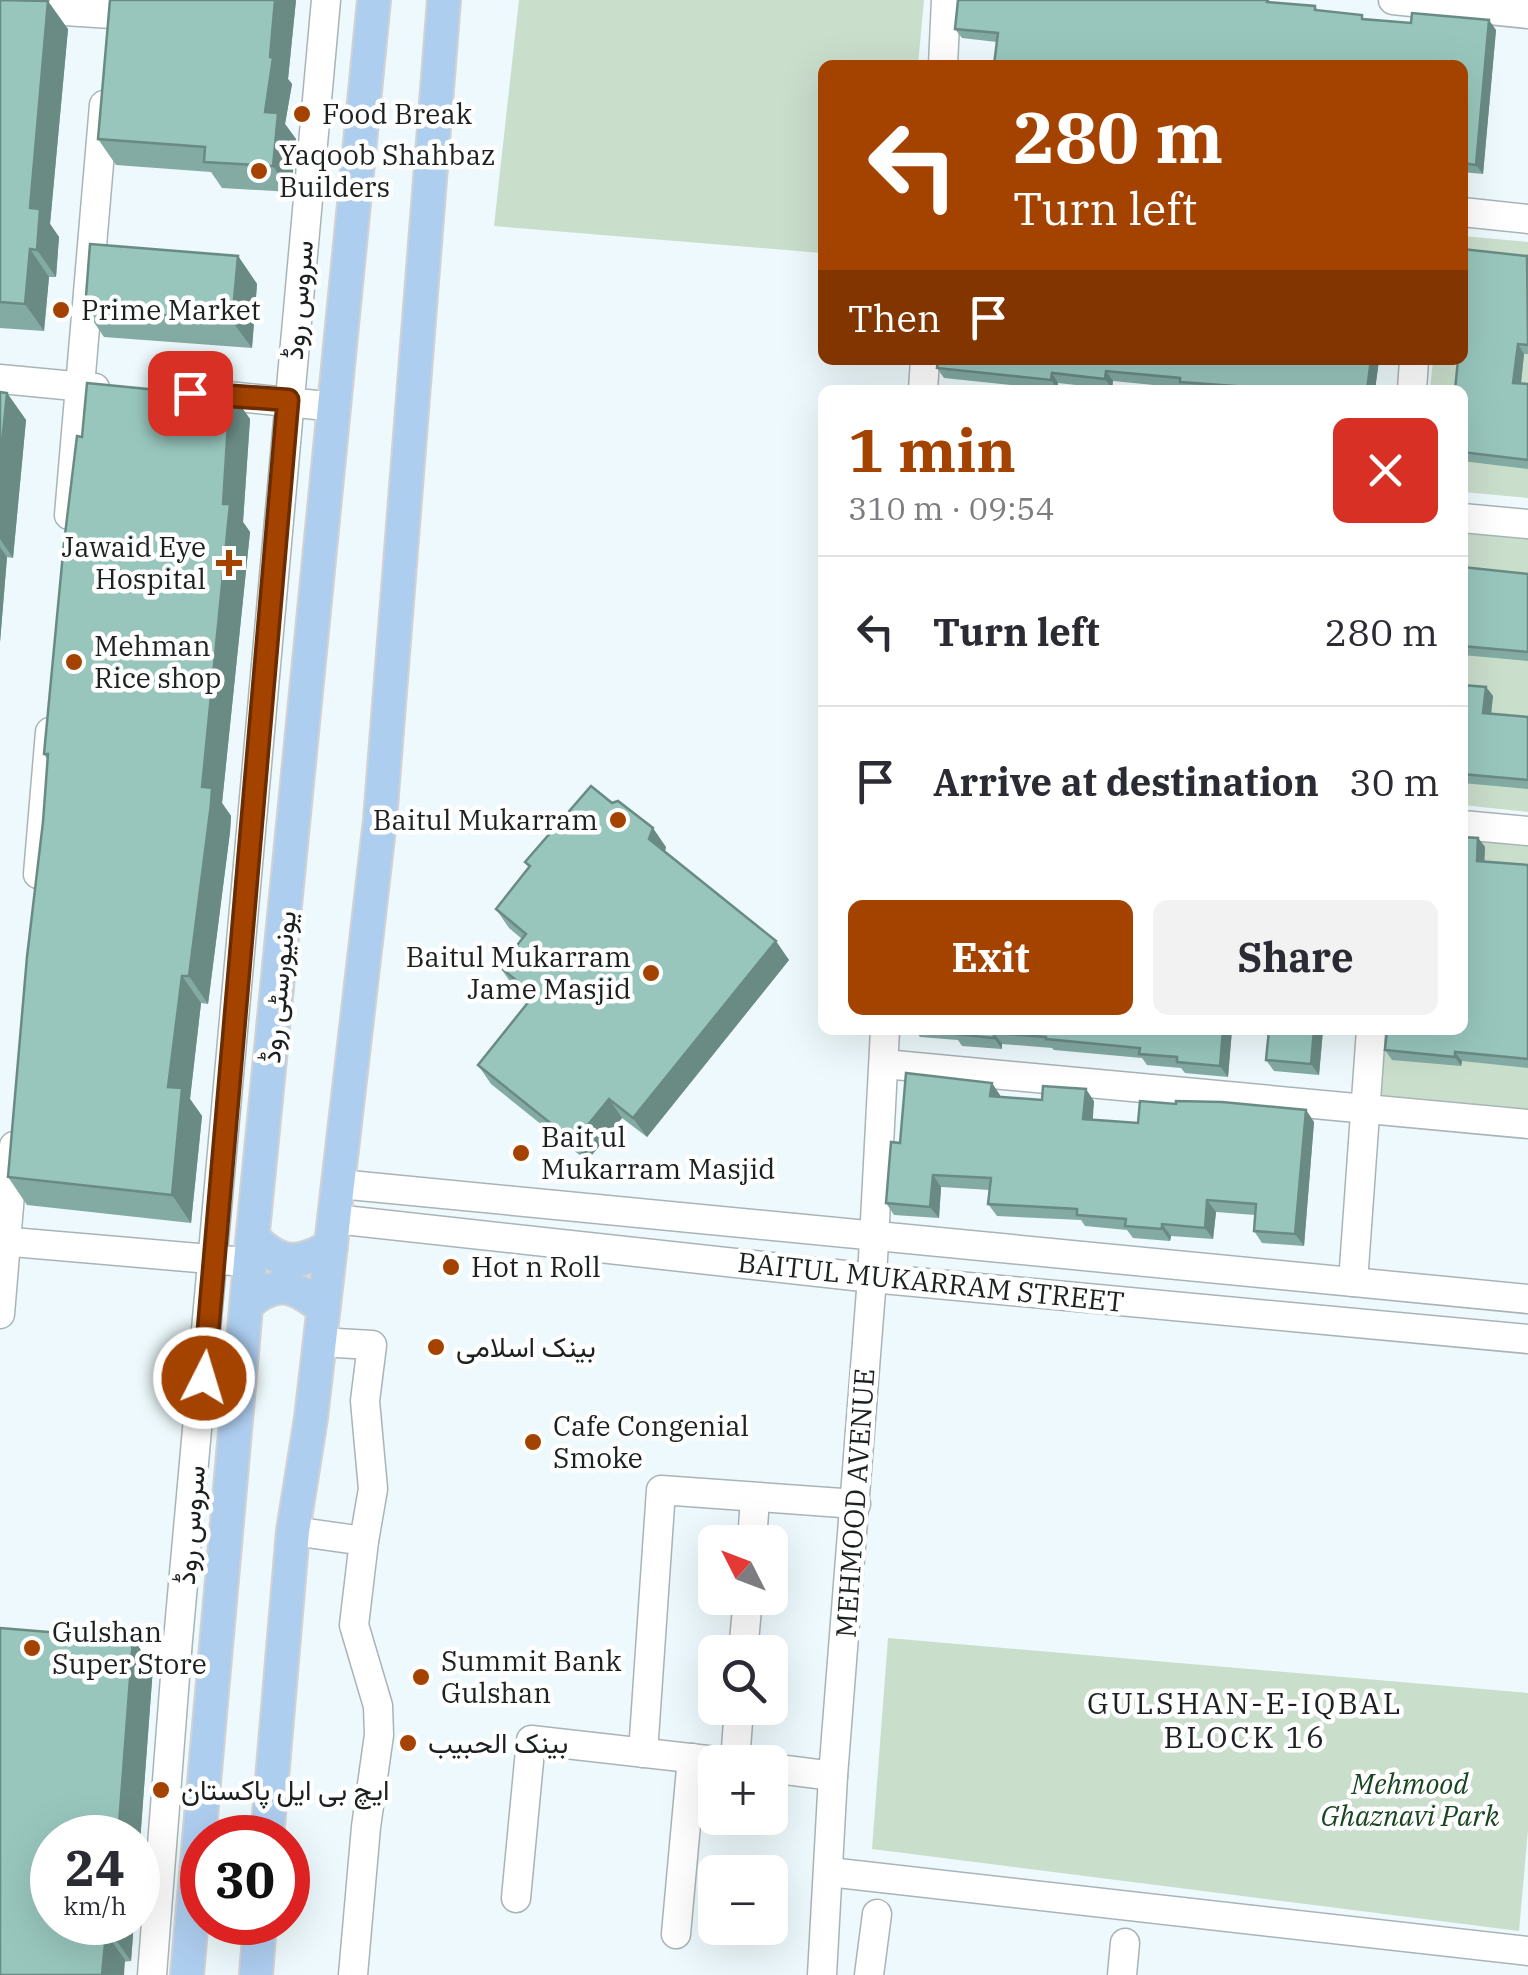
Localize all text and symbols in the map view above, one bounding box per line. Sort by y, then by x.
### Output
text: 280 m [1013,91,1223,182]
place label: Food Break [322,95,473,132]
icon: left [848,100,978,230]
marker: Food Break [291,103,313,125]
place label: Yaqoob Shahbaz Builders [279,136,495,205]
marker: Yaqoob Shahbaz Builders [248,160,270,182]
text: Turn left [1013,179,1197,237]
street label: سروس روڈ [274,239,321,361]
icon: arrive [961,290,1016,345]
place label: Prime Market [81,291,261,328]
text: Then [848,293,941,342]
marker: Prime Market [50,299,72,321]
pin [148,351,233,436]
icon: arrive [163,366,218,421]
text: 1 min [848,410,1016,489]
button: close [1333,418,1438,523]
text: 310 m · 09:54 [848,487,1055,529]
place label: Jawaid Eye Hospital [61,528,206,597]
marker: Jawaid Eye Hospital [216,550,242,576]
icon: left [848,604,903,659]
text: Turn left [933,607,1100,656]
text: 280 m [1325,607,1438,656]
place label: Mehman Rice shop [94,627,221,696]
marker: Mehman Rice shop [63,651,85,673]
icon: arrive [848,754,903,809]
text: Arrive at destination [933,757,1319,806]
text: 30 m [1349,757,1440,806]
place label: Baitul Mukarram [373,801,598,838]
marker: Baitul Mukarram [607,809,629,831]
button: Exit [848,900,1133,1015]
button: Share [1153,900,1438,1015]
street label: یونیورسٹی روڈ [251,909,304,1065]
place label: Baitul Mukarram Jame Masjid [406,938,631,1007]
marker: Baitul Mukarram Jame Masjid [640,962,662,984]
place label: Bait ul Mukarram Masjid [541,1118,775,1187]
marker: Bait ul Mukarram Masjid [510,1142,532,1164]
street label: BAITUL MUKARRAM STREET [736,1243,1126,1320]
place label: Hot n Roll [471,1248,601,1285]
marker: Hot n Roll [440,1256,462,1278]
position arrow [152,1326,256,1430]
place label: بینک اسلامی [456,1328,596,1365]
marker: بینک اسلامی [425,1336,447,1358]
street label: MEHMOOD AVENUE [827,1367,882,1639]
place label: Cafe Congenial Smoke [553,1407,749,1476]
marker: Cafe Congenial Smoke [522,1431,544,1453]
street label: سروس روڈ [166,1464,213,1586]
north arrow [698,1525,788,1615]
map controls [698,1525,788,1945]
place label: Gulshan Super Store [52,1613,207,1682]
button: search [698,1635,788,1725]
marker: Gulshan Super Store [21,1637,43,1659]
place label: Summit Bank Gulshan [441,1642,622,1711]
marker: Summit Bank Gulshan [410,1666,432,1688]
district label: GULSHAN-E-IQBAL BLOCK 16 [1087,1683,1403,1756]
place label: بينک الحبيب [428,1724,568,1761]
marker: بينک الحبيب [397,1732,419,1754]
button: + [698,1745,788,1835]
park label: Mehmood Ghaznavi Park [1321,1765,1500,1834]
place label: ایچ بی ایل پاکستان [181,1771,390,1810]
marker: ایچ بی ایل پاکستان [150,1779,172,1801]
speed limit sign: 30 [180,1815,310,1945]
text: 24 [65,1835,125,1900]
button: − [698,1855,788,1945]
text: km/h [63,1889,127,1922]

